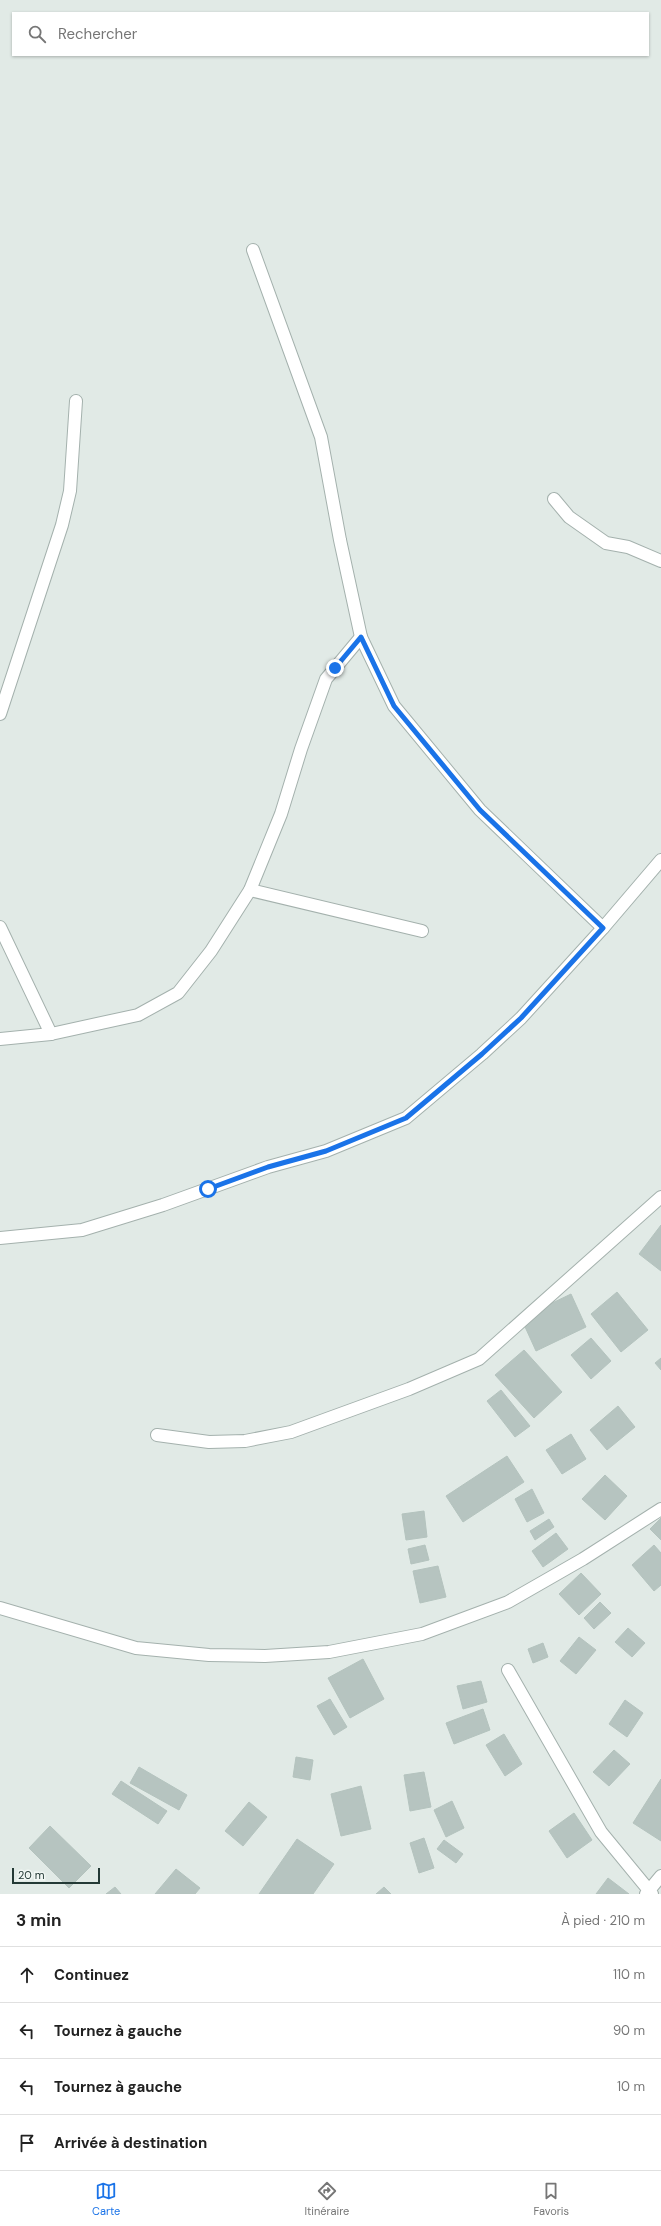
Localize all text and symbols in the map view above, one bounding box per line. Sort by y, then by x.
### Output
search box [12,12,649,56]
icon: search [26,23,48,45]
text: Rechercher [58,24,137,44]
route end [326,659,344,677]
route start [199,1180,217,1198]
scale bar [12,1866,100,1885]
text: 20 m [18,1868,44,1882]
text: 3 min [16,1909,61,1931]
text: À pied · 210 m [561,1912,645,1929]
icon: ahead [16,1964,38,1986]
text: Continuez [54,1965,129,1985]
text: 110 m [613,1966,645,1983]
icon: left [16,2020,38,2042]
text: Tournez à gauche [54,2021,182,2041]
text: 90 m [613,2022,645,2039]
icon: left [16,2076,38,2098]
text: Tournez à gauche [54,2077,182,2097]
text: 10 m [617,2078,645,2095]
icon: arrive [16,2132,38,2154]
text: Arrivée à destination [54,2133,207,2153]
tab: Carte [92,2180,120,2218]
tab: Itinéraire [304,2180,349,2218]
tab: Favoris [533,2180,569,2218]

